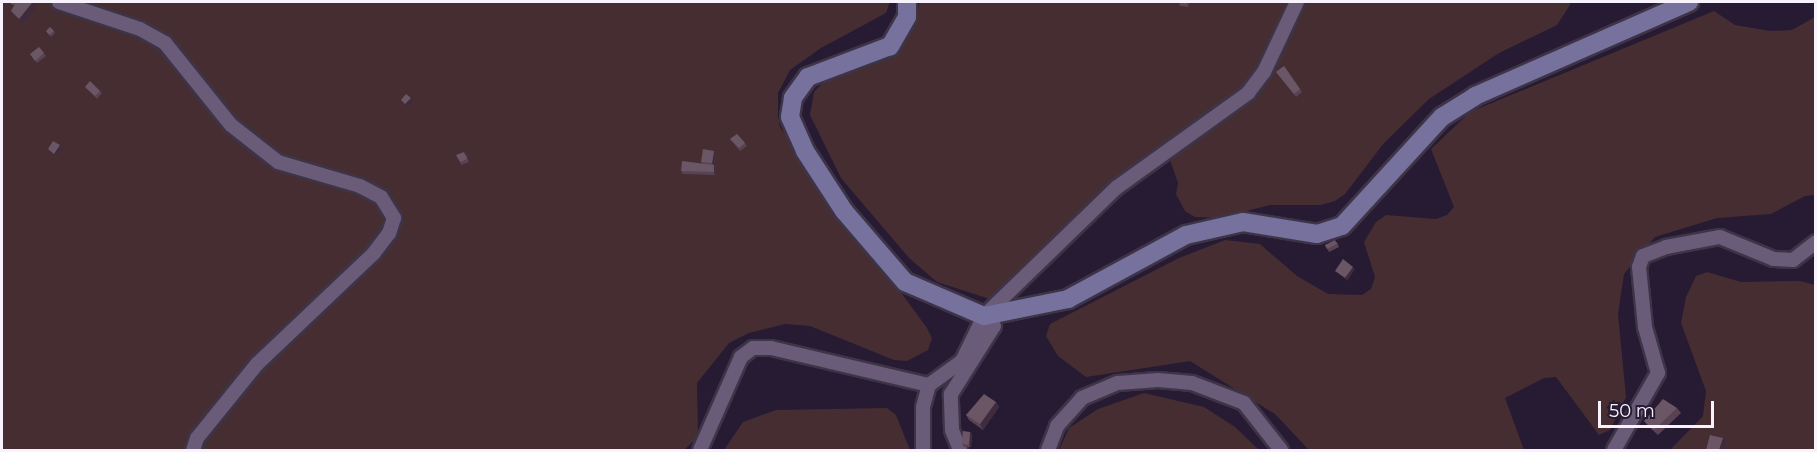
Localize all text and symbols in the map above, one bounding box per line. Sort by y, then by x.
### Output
scale bar [1601,389,1716,427]
text: 50 m [1609,400,1655,422]

